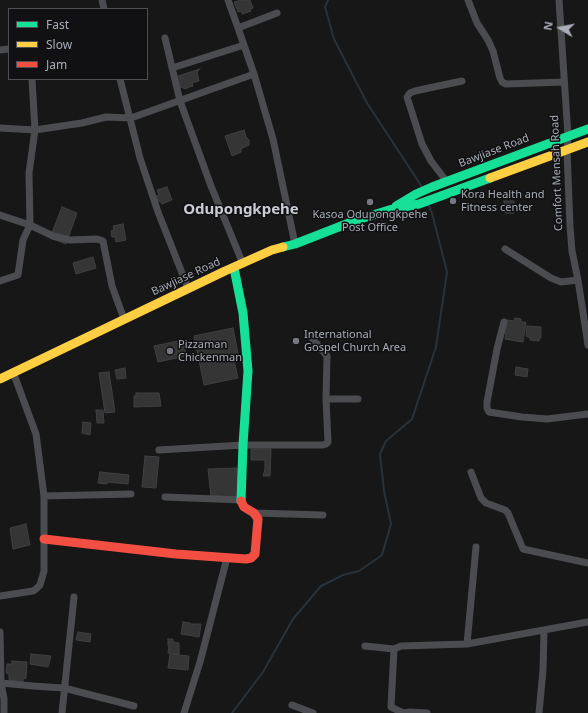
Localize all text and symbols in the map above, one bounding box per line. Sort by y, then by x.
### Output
legend [8,8,148,80]
north arrow [540,8,580,48]
text: Fast [46,16,69,33]
text: N [540,20,556,32]
text: Slow [46,36,72,53]
text: Jam [46,56,67,73]
street label: Comfort Mensah Road [548,115,566,231]
street label: Bawjiase Road [457,131,531,171]
place label: Kora Health and Fitness center [461,188,545,214]
marker: Kora Health and Fitness center [448,196,458,206]
marker: Kasoa Odupongkpehe Post Office [365,197,375,207]
district label: Odupongkpehe [183,201,299,219]
place label: Kasoa Odupongkpehe Post Office [313,208,427,234]
street label: Bawjiase Road [149,255,223,299]
place label: International Gospel Church Area [304,328,406,354]
marker: International Gospel Church Area [291,336,301,346]
place label: Pizzaman Chickenman [178,338,242,364]
marker: Pizzaman Chickenman [165,346,175,356]

